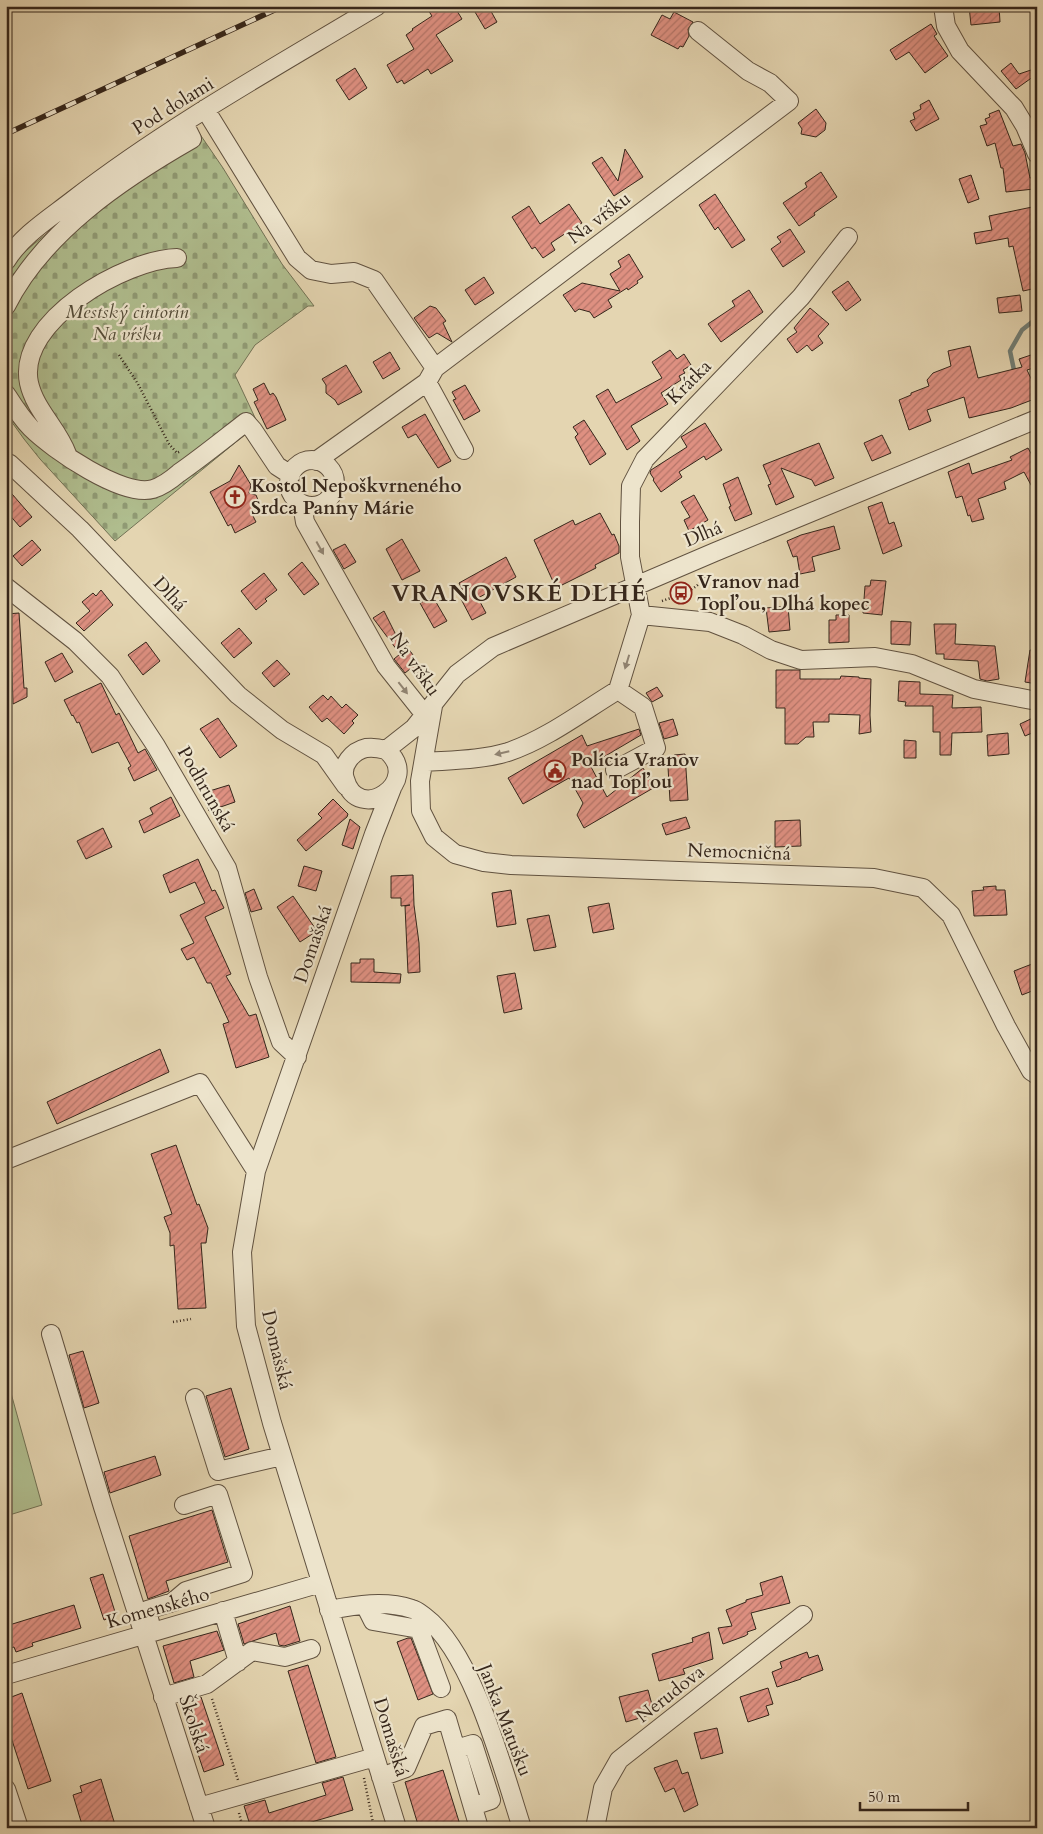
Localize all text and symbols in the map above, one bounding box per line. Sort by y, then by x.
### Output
street label: Pod dolami [127,71,219,141]
street label: Na vŕšku [562,186,636,250]
park label: Mestský cintorín Na vŕšku [65,299,189,347]
street label: Krátka [661,354,717,410]
place label: Kostol Nepoškvrneného Srdca Panny Márie [251,473,462,521]
church icon: Kostol Nepoškvrneného Srdca Panny Márie [223,485,247,509]
street label: Dlhá [680,514,726,554]
one-way arrow [316,542,325,555]
place label: Vranov nad Topľou, Dlhá kopec [697,569,870,617]
street label: Dlhá [147,571,193,617]
district label: VRANOVSKÉ DLHÉ [391,577,647,610]
bus stop icon: Vranov nad Topľou, Dlhá kopec [669,581,693,605]
street label: Na vŕšku [383,627,447,701]
one-way arrow [623,655,631,670]
one-way arrow [398,681,409,694]
street label: Podhrunská [171,741,241,837]
place label: Polícia Vranov nad Topľou [571,747,700,795]
one-way arrow [494,749,509,757]
public building icon: Polícia Vranov nad Topľou [543,759,567,783]
street label: Nemocničná [687,837,791,867]
street label: Domašská [288,901,338,987]
street label: Domašská [255,1308,299,1392]
street label: Komenského [104,1581,212,1635]
street label: Janka Matušku [471,1657,538,1780]
street label: Nerudova [630,1659,710,1729]
street label: Školská [172,1692,216,1756]
street label: Domašská [367,1694,415,1780]
scale bar [860,1779,968,1811]
text: 50 m [868,1787,900,1807]

